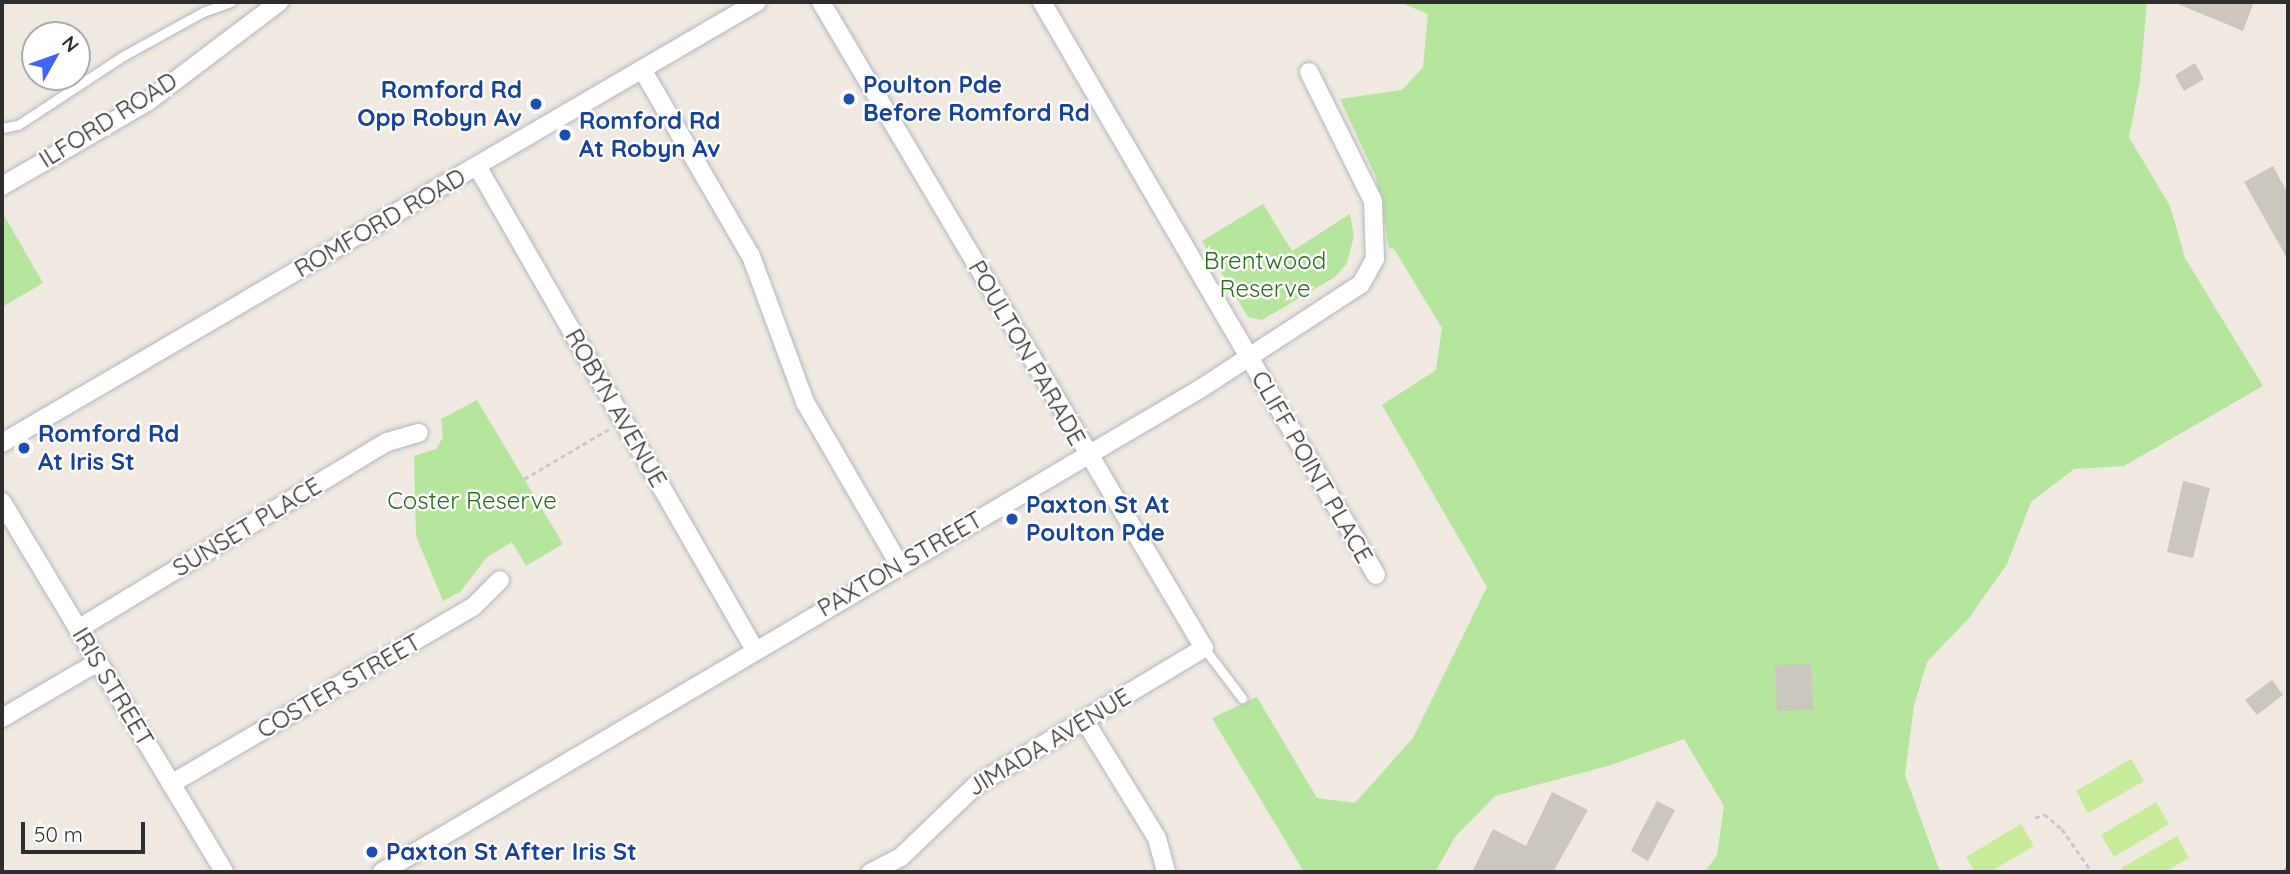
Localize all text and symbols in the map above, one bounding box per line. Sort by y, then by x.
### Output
north arrow [21,21,91,91]
text: N [57,31,84,57]
street label: ILFORD ROAD [34,66,182,174]
place label: Poulton Pde Before Romford Rd [863,71,1090,127]
place label: Romford Rd Opp Robyn Av [357,76,522,132]
marker: Poulton Pde Before Romford Rd [841,91,857,107]
marker: Romford Rd Opp Robyn Av [528,96,544,112]
place label: Romford Rd At Robyn Av [579,107,720,163]
marker: Romford Rd At Robyn Av [557,127,573,143]
street label: ROMFORD ROAD [289,162,471,284]
park label: Brentwood Reserve [1204,247,1326,303]
street label: POULTON PARADE [962,255,1092,451]
street label: ROBYN AVENUE [559,324,673,492]
street label: CLIFF POINT PLACE [1245,366,1379,568]
place label: Romford Rd At Iris St [38,420,179,476]
marker: Romford Rd At Iris St [16,440,32,456]
street label: SUNSET PLACE [168,471,326,583]
park label: Coster Reserve [387,487,557,515]
place label: Paxton St At Poulton Pde [1026,491,1170,547]
street label: PAXTON STREET [812,505,988,623]
marker: Paxton St At Poulton Pde [1004,511,1020,527]
street label: IRIS STREET [66,622,160,752]
street label: COSTER STREET [252,627,426,745]
street label: JIMADA AVENUE [962,682,1136,802]
scale bar [24,808,149,852]
text: 50 m [34,821,83,847]
place label: Paxton St After Iris St [386,838,637,866]
marker: Paxton St After Iris St [364,844,380,860]

